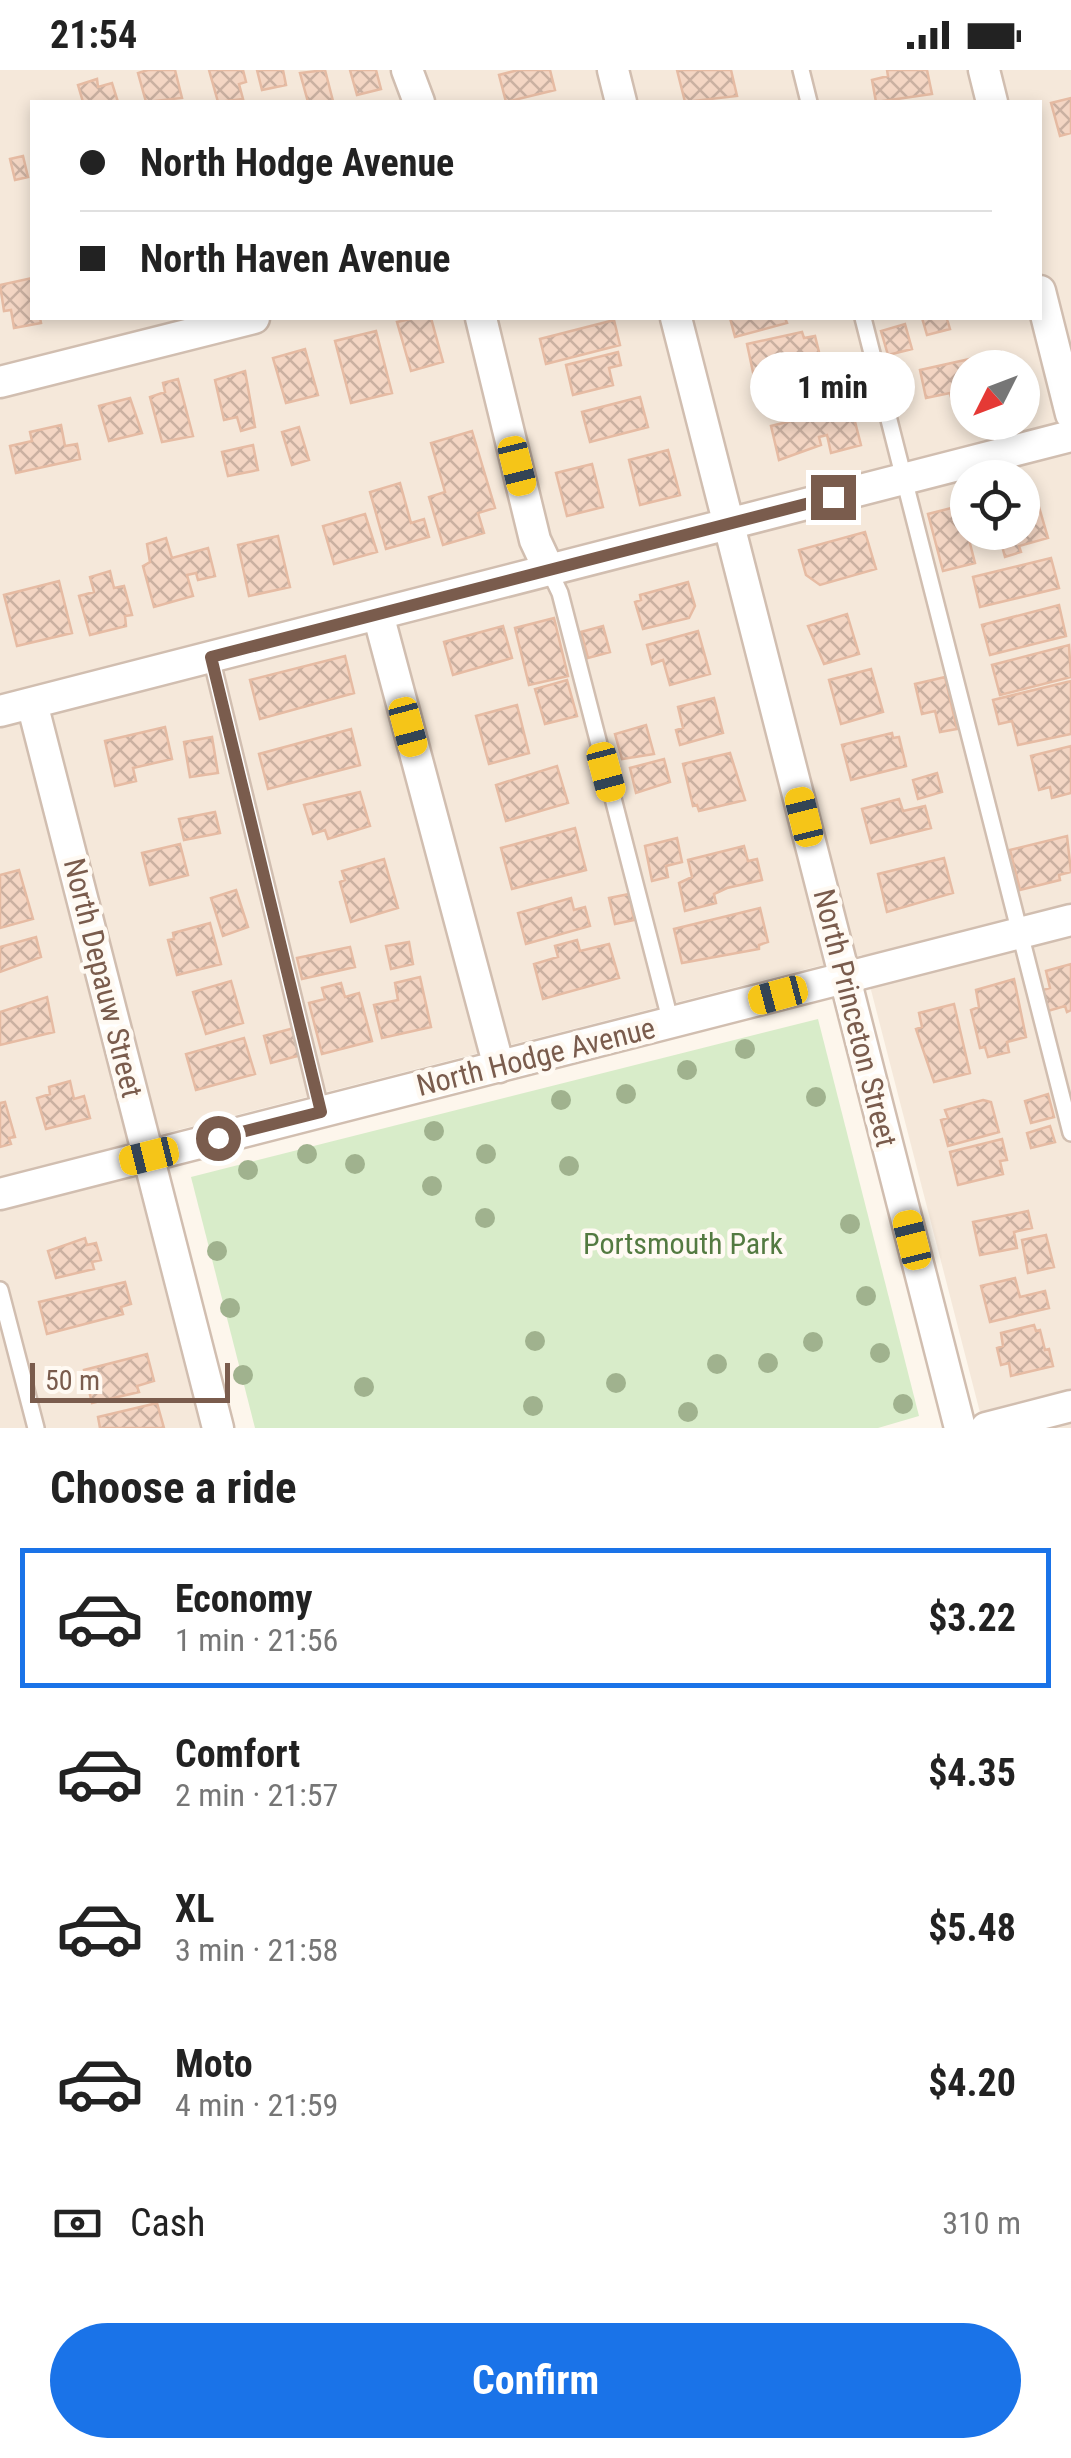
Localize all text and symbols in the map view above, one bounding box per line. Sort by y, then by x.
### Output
text: 21:54 [50,13,137,57]
text: North Hodge Avenue [140,141,454,185]
text: North Haven Avenue [140,237,451,281]
north arrow [950,350,1040,440]
map controls [950,350,1040,550]
callout: 1 min [750,352,916,422]
text: 1 min [797,368,868,406]
car [495,433,539,499]
button: locate [950,460,1040,550]
route end [811,475,856,520]
car [386,694,430,760]
car [584,739,628,805]
car [782,784,826,850]
street label: North Depauw Street [57,855,150,1101]
street label: North Princeton Street [807,885,904,1150]
car [745,973,811,1017]
street label: North Hodge Avenue [413,1010,659,1103]
route start [196,1116,241,1161]
car [116,1134,182,1178]
car [890,1207,934,1273]
park label: Portsmouth Park [583,1226,783,1261]
scale bar [30,1358,230,1402]
text: 50 m [45,1364,100,1397]
text: Choose a ride [50,1461,297,1514]
icon: car [55,1573,145,1663]
text: Economy [175,1577,312,1621]
text: $3.22 [928,1596,1016,1640]
text: 1 min · 21:56 [175,1621,338,1659]
icon: car [55,1728,145,1818]
text: Comfort [175,1732,300,1776]
text: $4.35 [928,1751,1016,1795]
text: 2 min · 21:57 [175,1776,338,1814]
icon: car [55,1883,145,1973]
text: XL [175,1887,214,1931]
text: $5.48 [928,1906,1016,1950]
text: 3 min · 21:58 [175,1931,338,1969]
icon: car [55,2038,145,2128]
text: Moto [175,2042,253,2086]
text: $4.20 [928,2061,1016,2105]
text: 4 min · 21:59 [175,2086,338,2124]
icon: cash [50,2196,105,2251]
text: Cash [130,2201,205,2245]
text: 310 m [942,2204,1021,2242]
button: Confirm [50,2323,1021,2438]

